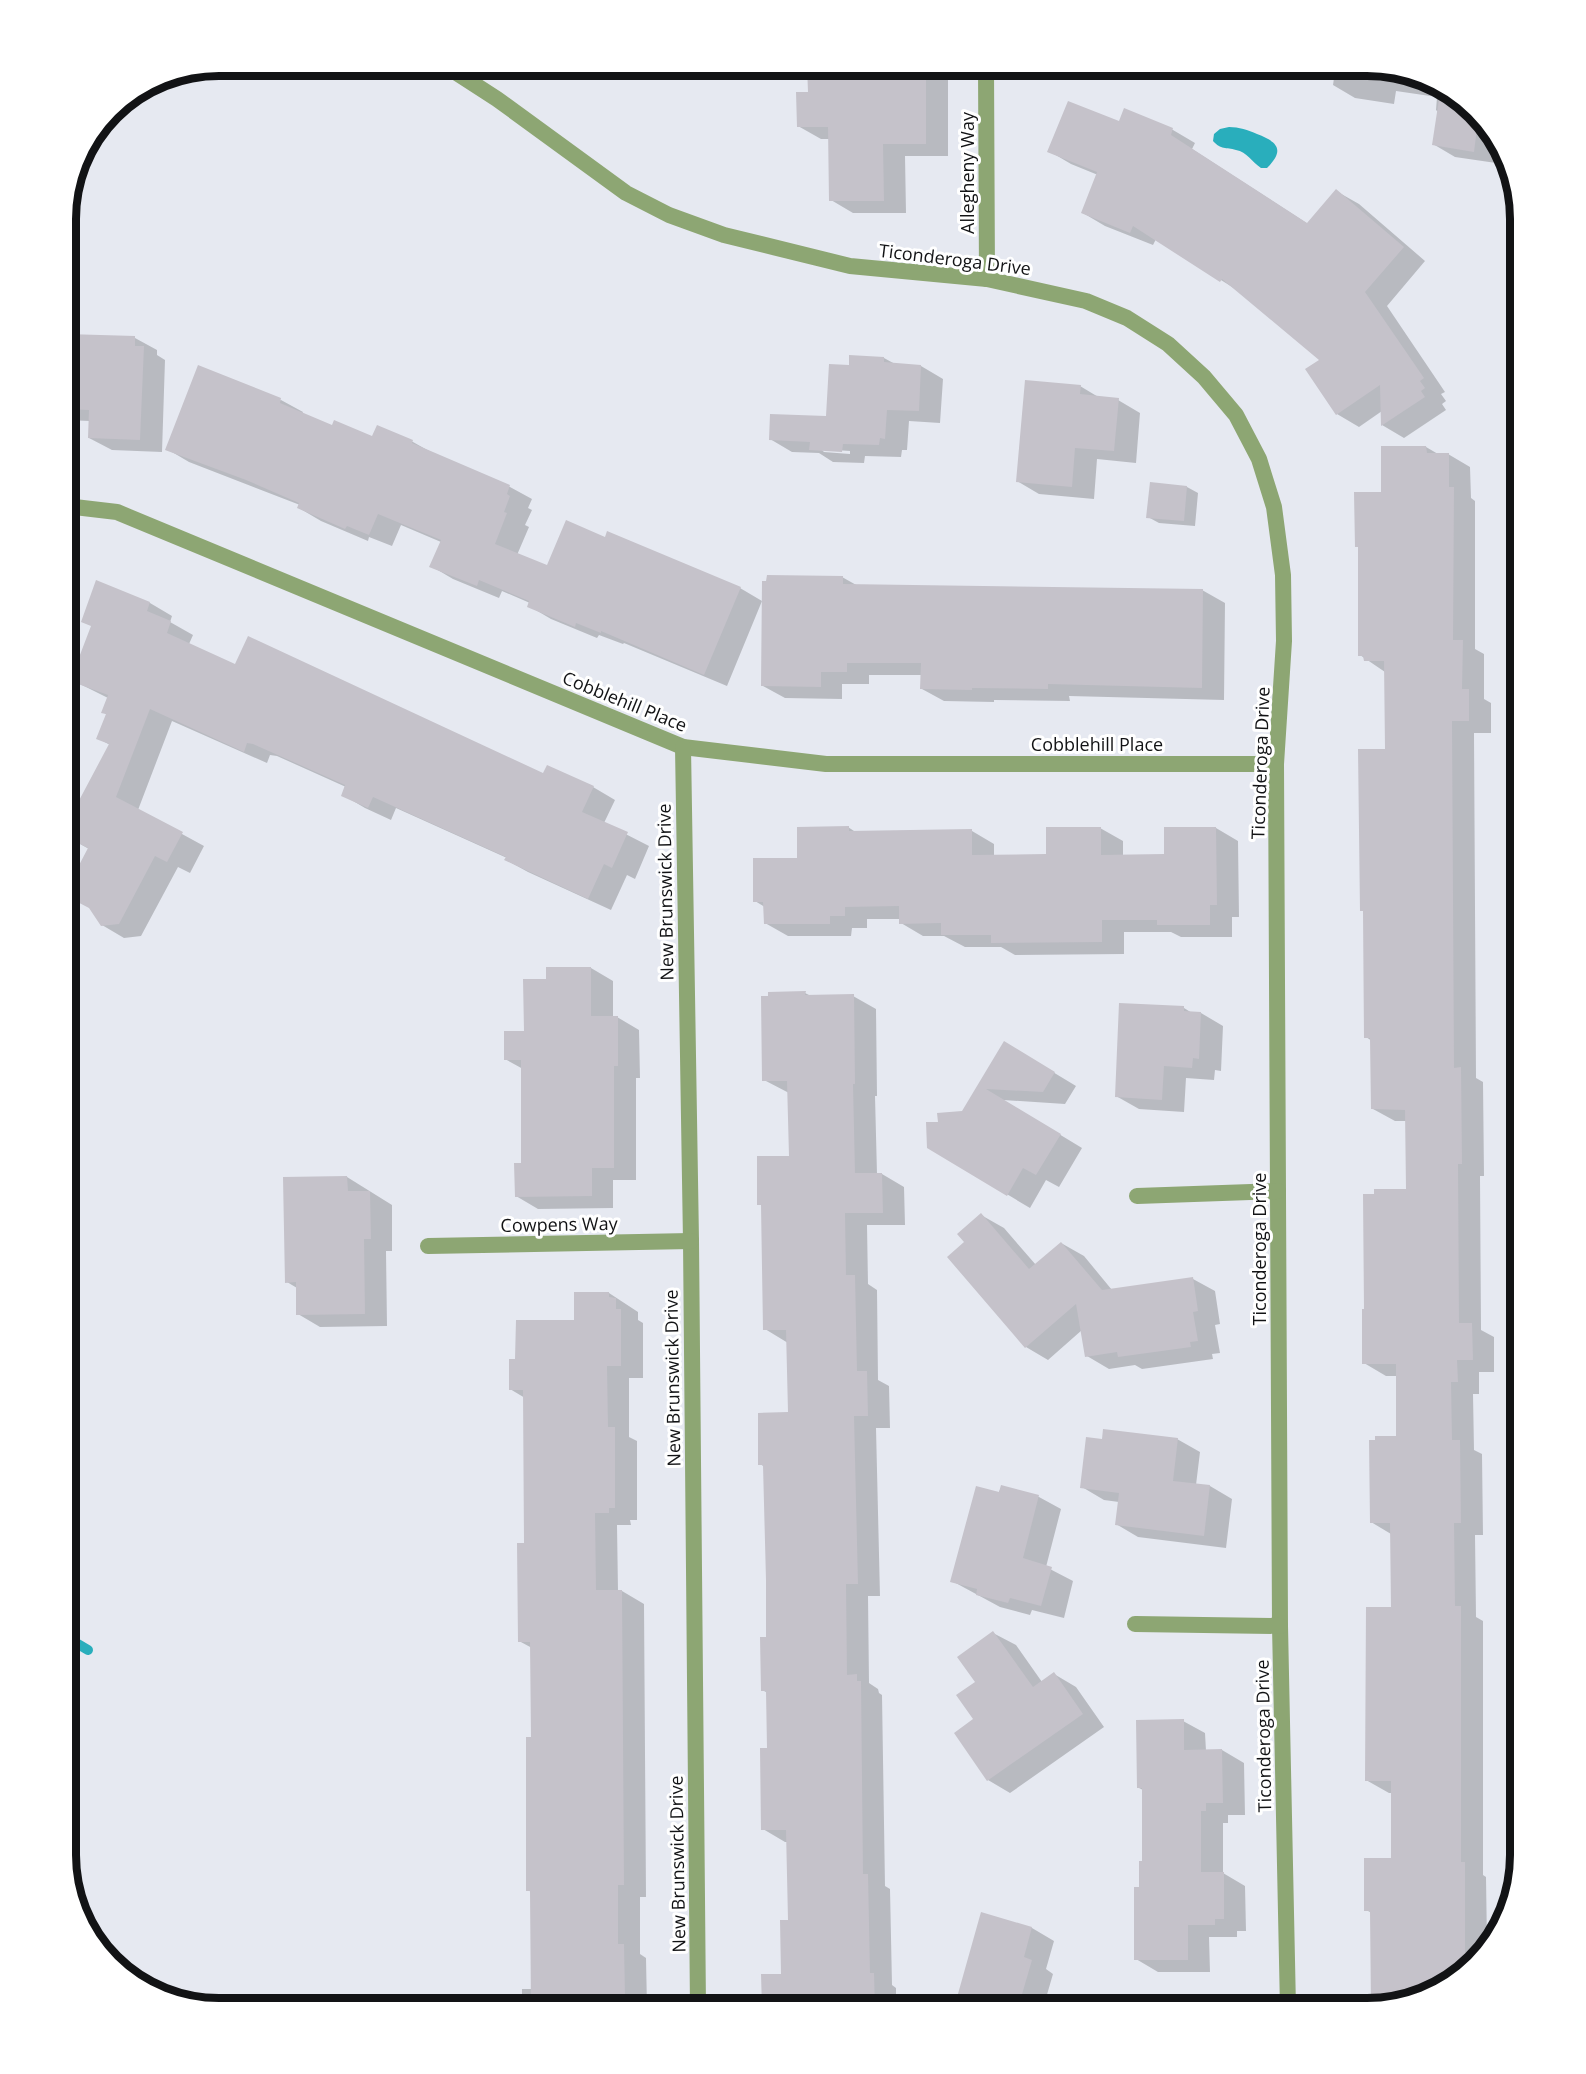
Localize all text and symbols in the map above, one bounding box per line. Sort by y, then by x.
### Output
street label: Allegheny Way [955,111,979,234]
street label: Ticonderoga Drive [878,238,1032,280]
street label: Cobblehill Place [559,665,691,737]
street label: Ticonderoga Drive [1245,686,1275,840]
street label: Cobblehill Place [1031,732,1163,756]
street label: New Brunswick Drive [651,803,679,981]
street label: Ticonderoga Drive [1247,1173,1271,1325]
street label: Cowpens Way [500,1211,619,1237]
street label: New Brunswick Drive [658,1289,686,1467]
street label: Ticonderoga Drive [1250,1659,1276,1813]
street label: New Brunswick Drive [663,1775,691,1953]

